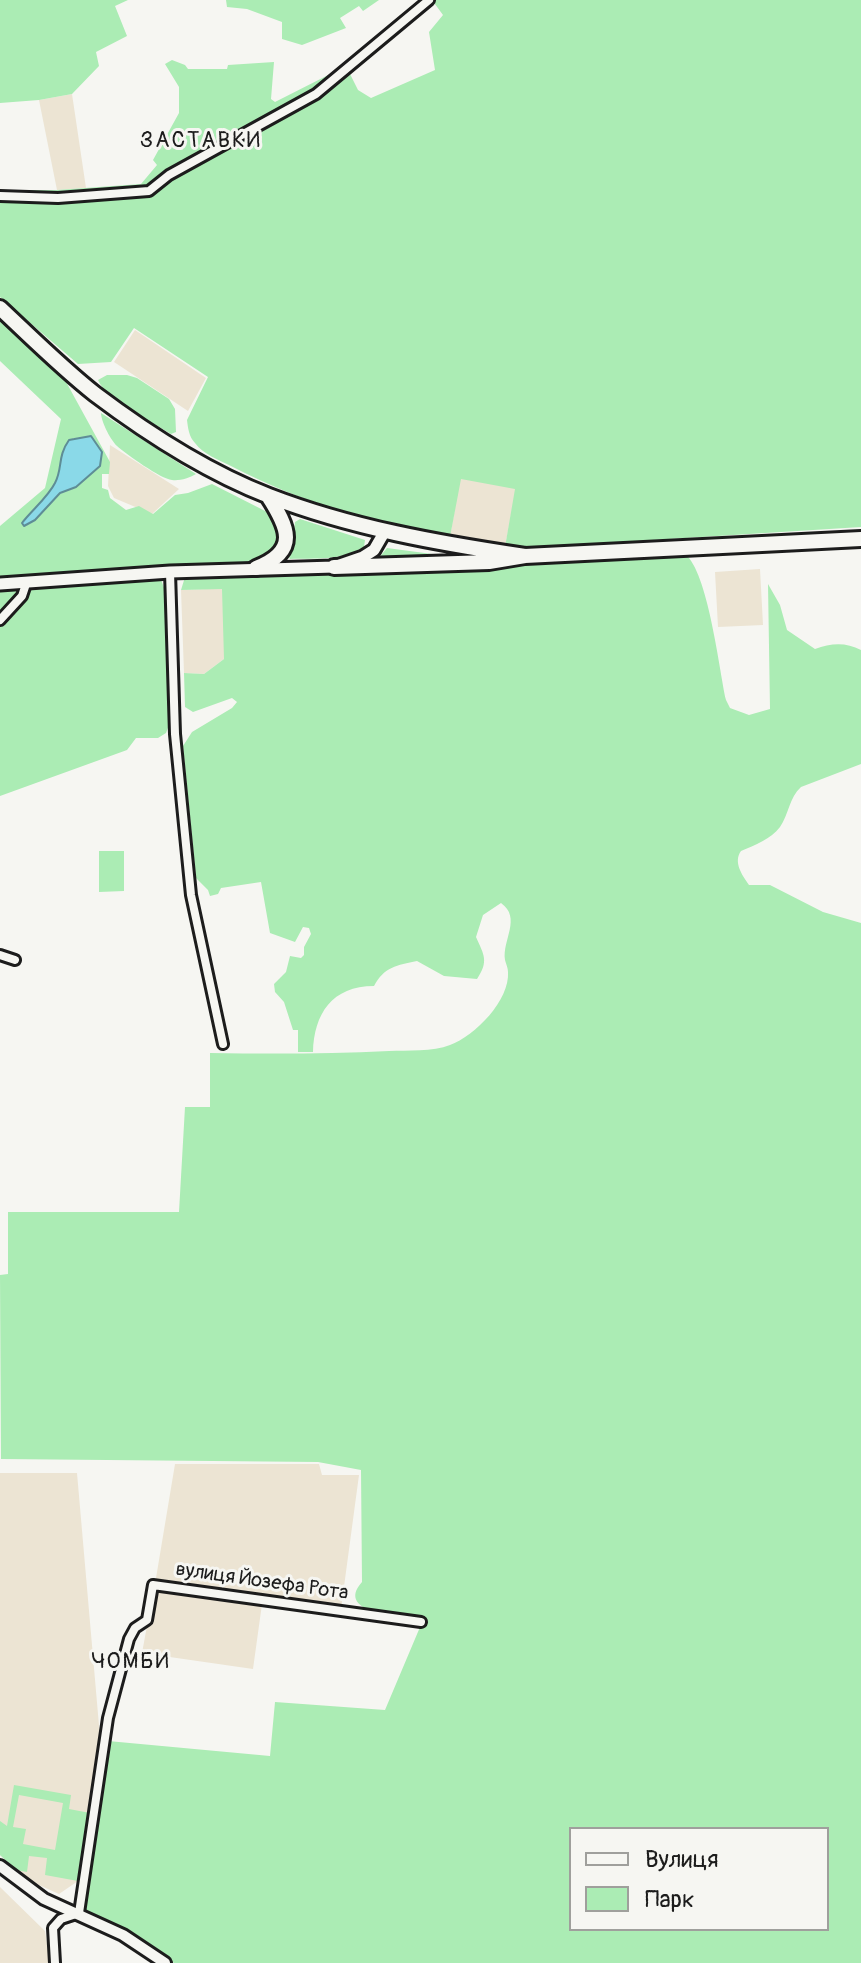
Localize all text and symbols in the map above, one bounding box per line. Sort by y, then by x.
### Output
district label: ЗАСТАВКИ [140,128,262,154]
street label: вулиця Йозефа Рота [174,1558,350,1606]
district label: ЧОМБИ [91,1649,171,1675]
legend [569,1827,829,1931]
text: Вулиця [645,1845,718,1874]
text: Парк [645,1885,694,1914]

